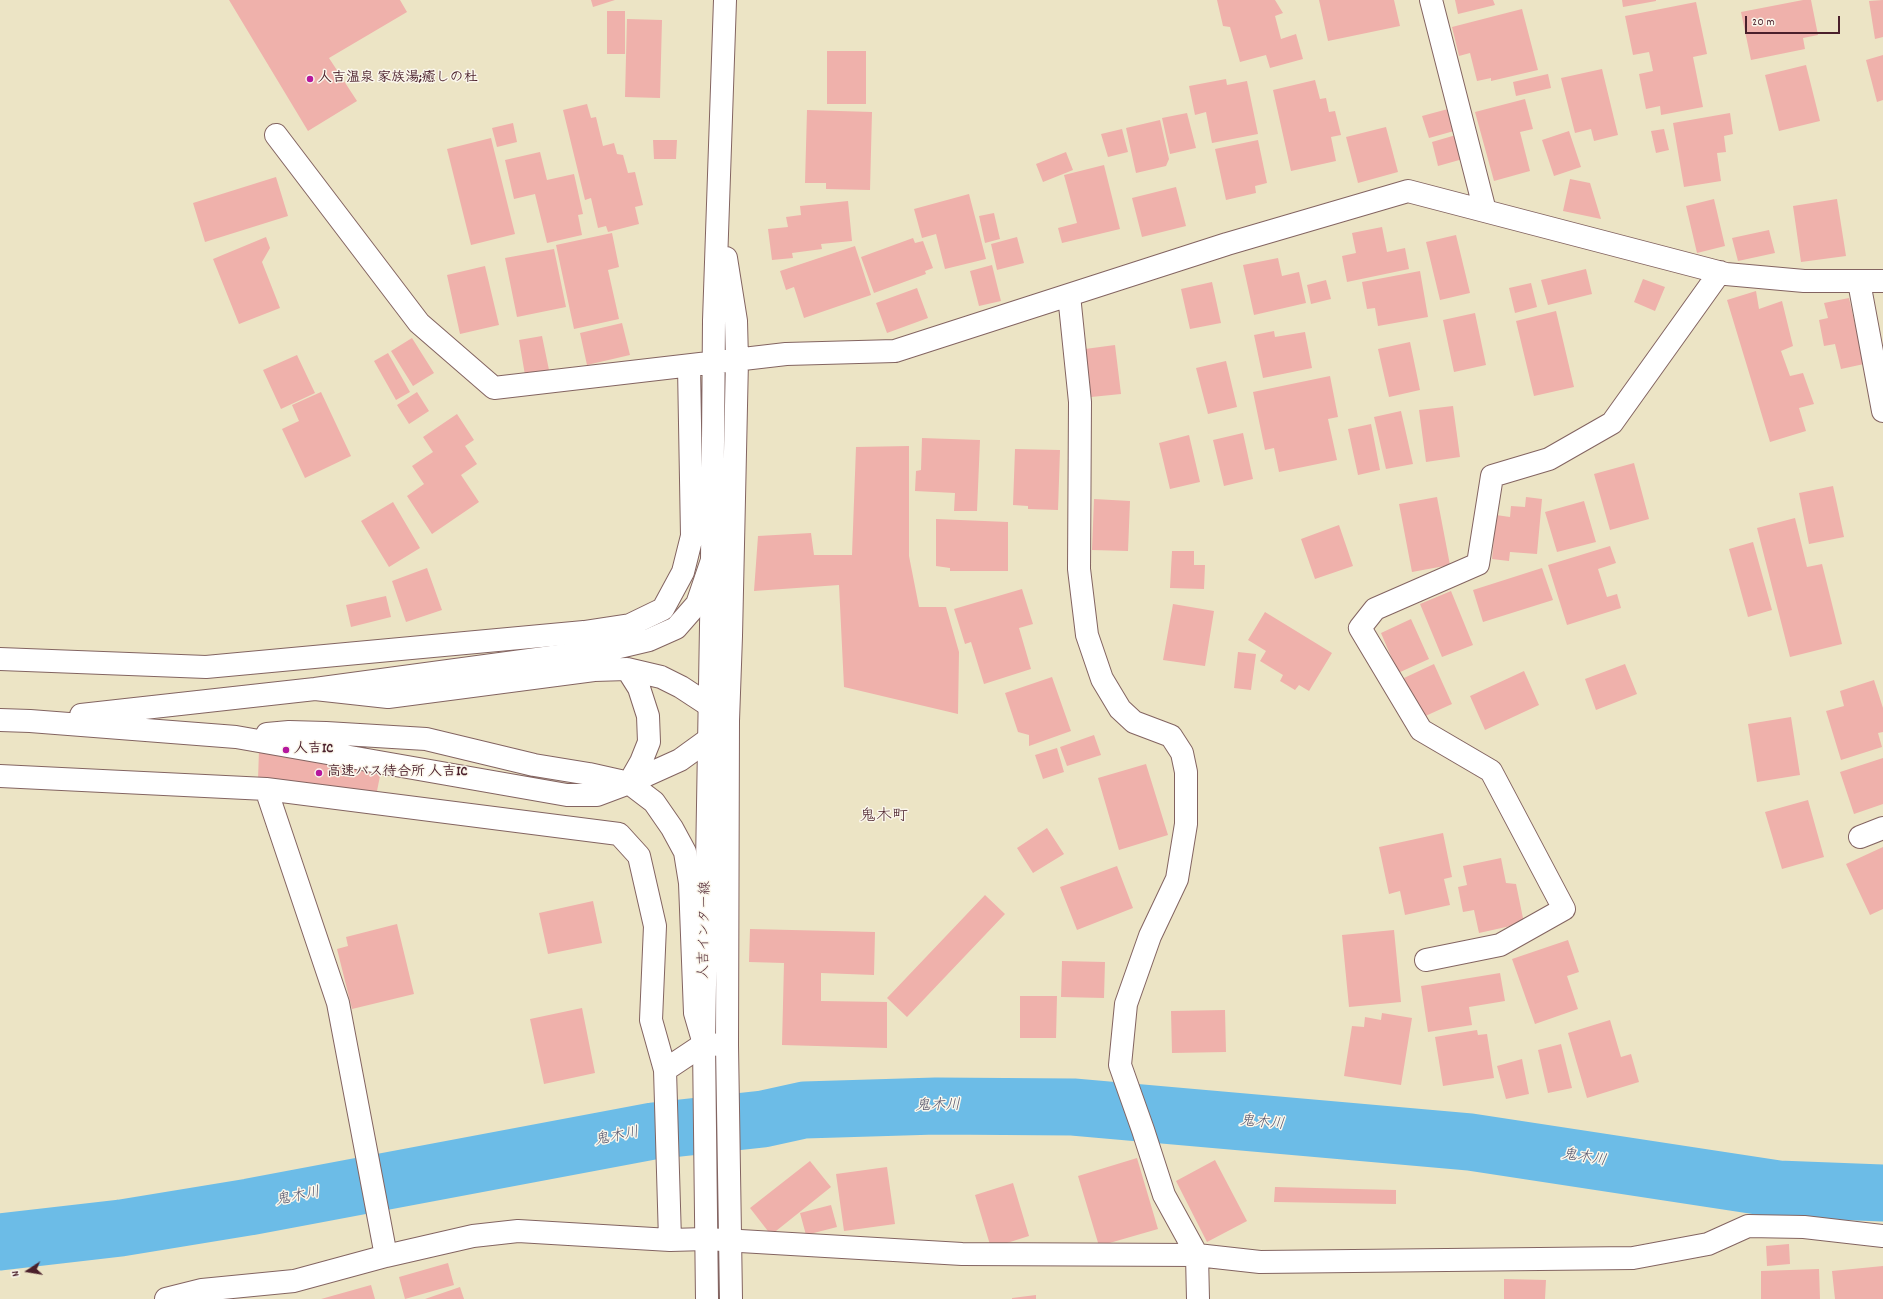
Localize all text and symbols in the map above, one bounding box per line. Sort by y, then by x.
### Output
scale bar [1747,8,1842,34]
text: 20 m [1752,14,1775,31]
place label: 人吉温泉 家族湯;癒しの杜 [318,71,477,87]
marker: 人吉温泉 家族湯;癒しの杜 [305,74,315,84]
place label: 人吉IC [294,742,333,758]
marker: 人吉IC [281,745,291,755]
place label: 高速バス待合所 人吉IC [327,765,467,781]
marker: 高速バス待合所 人吉IC [314,768,324,778]
district label: 鬼木町 [860,808,908,828]
street label: 人吉インター線 [697,881,715,979]
water label: 鬼木川 [915,1098,961,1116]
water label: 鬼木川 [1239,1113,1285,1135]
water label: 鬼木川 [593,1125,641,1151]
water label: 鬼木川 [1560,1147,1608,1171]
water label: 鬼木川 [274,1185,322,1211]
north arrow [8,1251,48,1291]
text: N [8,1269,25,1278]

